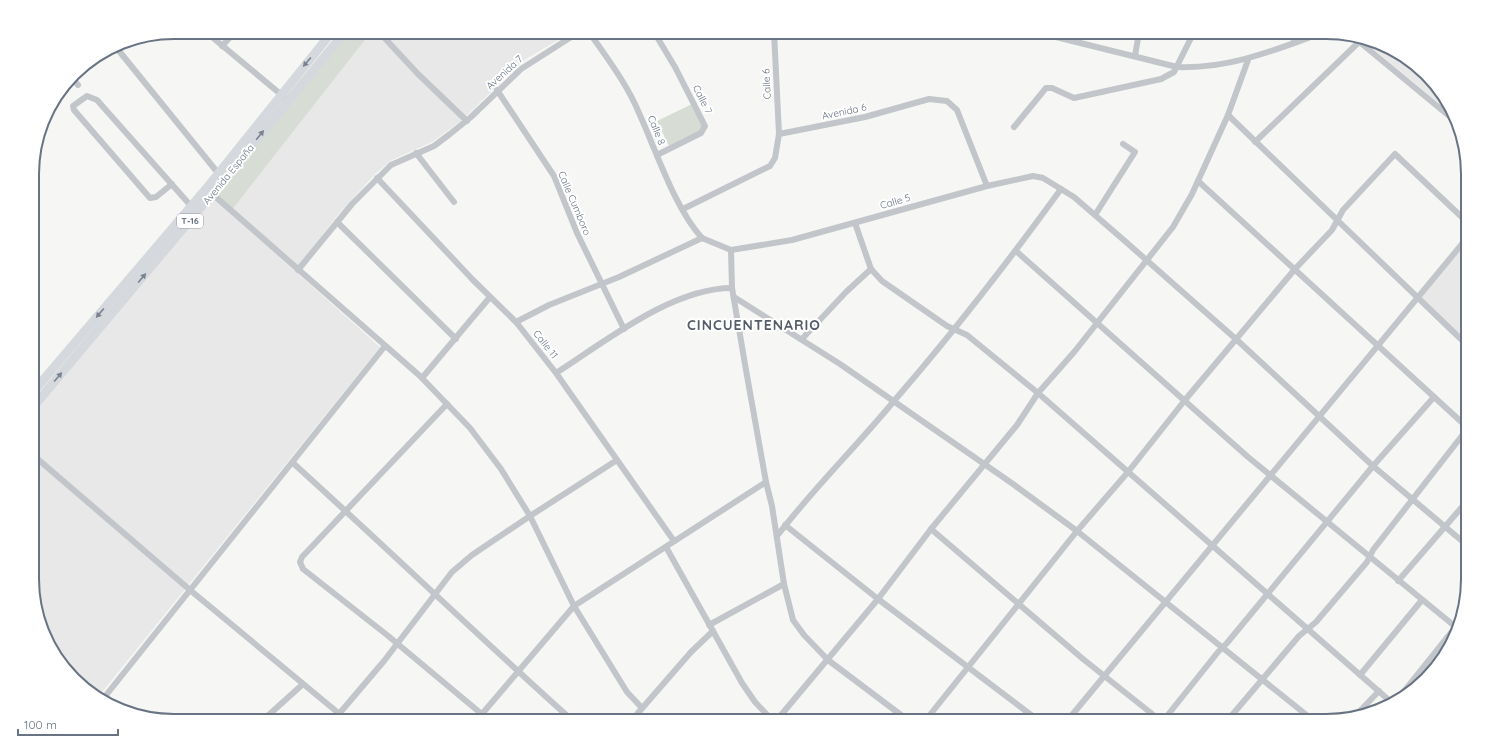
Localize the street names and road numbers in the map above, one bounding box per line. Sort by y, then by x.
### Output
street label: Avenida 7 [483,52,525,92]
street label: Calle 6 [759,68,774,100]
street label: Calle 7 [690,83,715,116]
street label: Avenida 6 [821,100,868,123]
street label: Calle 8 [645,113,668,147]
street label: Avenida España [200,141,257,207]
street label: Calle Cumboro [555,169,594,237]
street label: Calle 5 [878,191,912,212]
road number: T-16 [177,214,203,228]
street label: Calle 11 [530,327,561,361]

